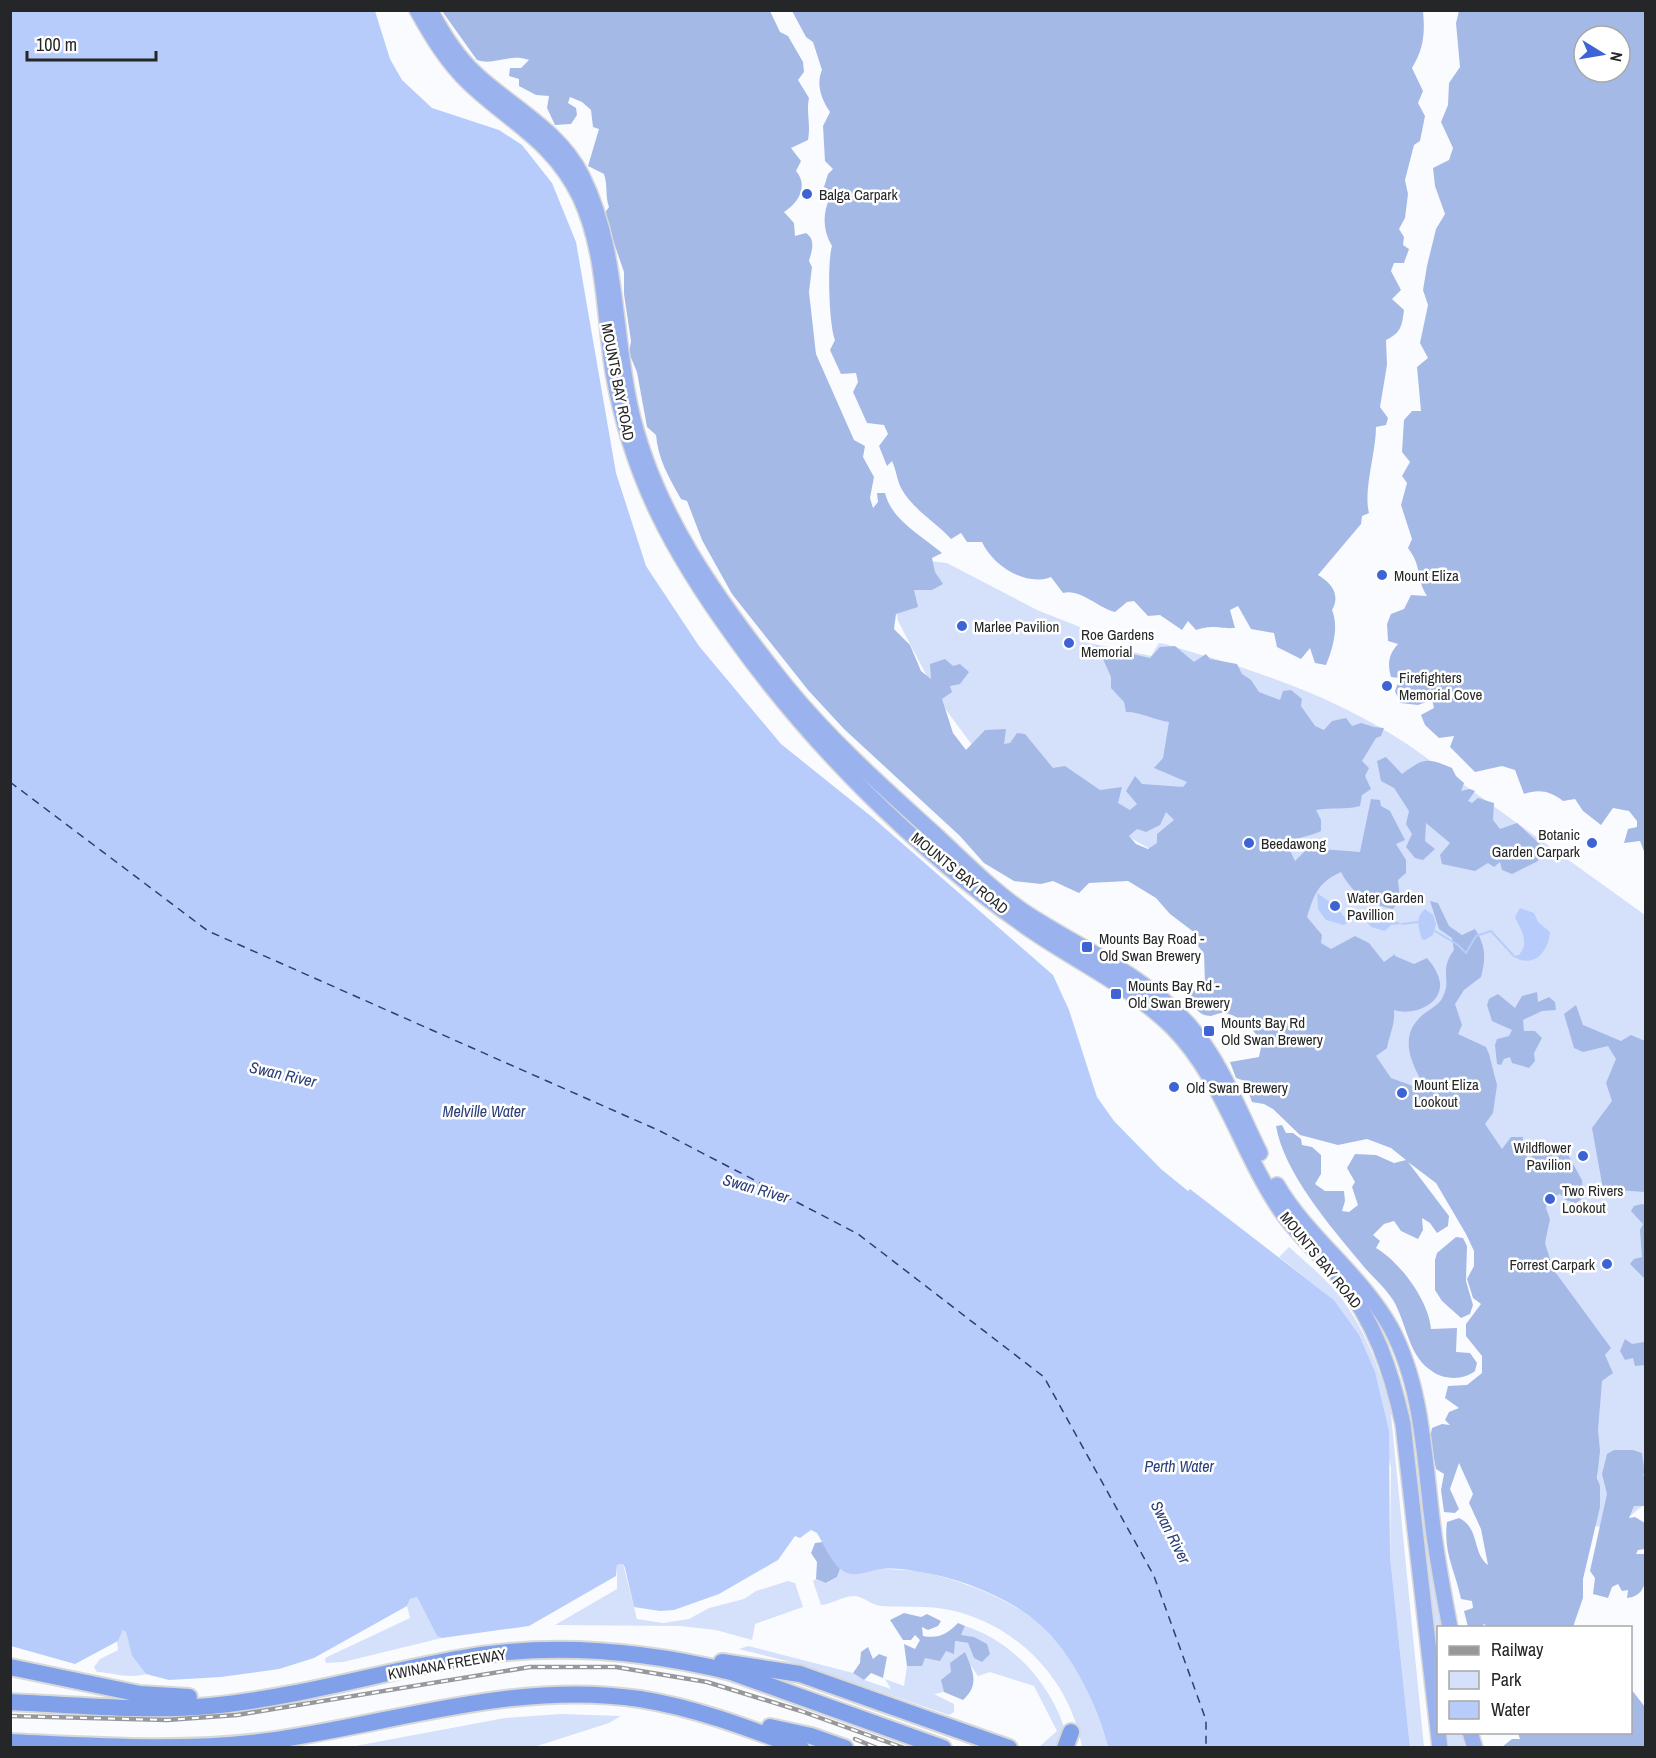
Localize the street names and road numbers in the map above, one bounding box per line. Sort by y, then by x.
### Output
street label: MOUNTS BAY ROAD [596,321,640,443]
street label: MOUNTS BAY ROAD [907,827,1013,919]
street label: MOUNTS BAY ROAD [1275,1207,1367,1313]
street label: KWINANA FREEWAY [386,1643,509,1685]

